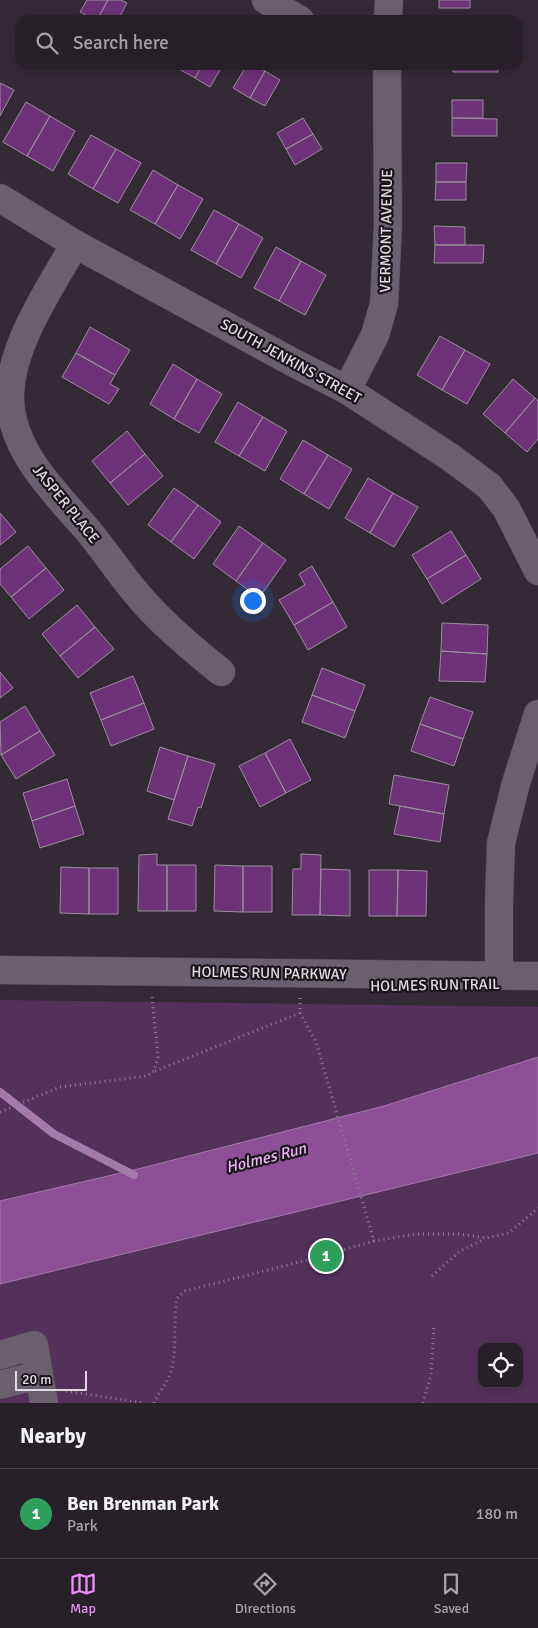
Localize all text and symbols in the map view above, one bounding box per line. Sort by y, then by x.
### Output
search box [15,15,523,70]
icon: search [33,29,61,57]
text: Search here [73,31,169,55]
street label: VERMONT AVENUE [376,169,396,293]
street label: SOUTH JENKINS STREET [217,315,365,408]
street label: JASPER PLACE [29,461,103,547]
your location [240,588,266,614]
street label: HOLMES RUN PARKWAY [191,963,347,983]
street label: HOLMES RUN TRAIL [370,975,500,995]
water label: Holmes Run [224,1138,309,1178]
pin: 1 [310,1237,342,1275]
map controls [478,1343,523,1388]
button: locate [478,1343,523,1388]
scale bar [15,1368,88,1391]
text: 20 m [22,1371,51,1388]
text: Nearby [20,1423,86,1449]
text: Ben Brenman Park [67,1492,219,1516]
text: 1 [32,1504,40,1524]
text: 180 m [476,1504,518,1524]
text: Park [67,1516,98,1536]
tab: Map [69,1570,97,1617]
tab: Directions [235,1570,296,1617]
tab: Saved [434,1570,469,1617]

